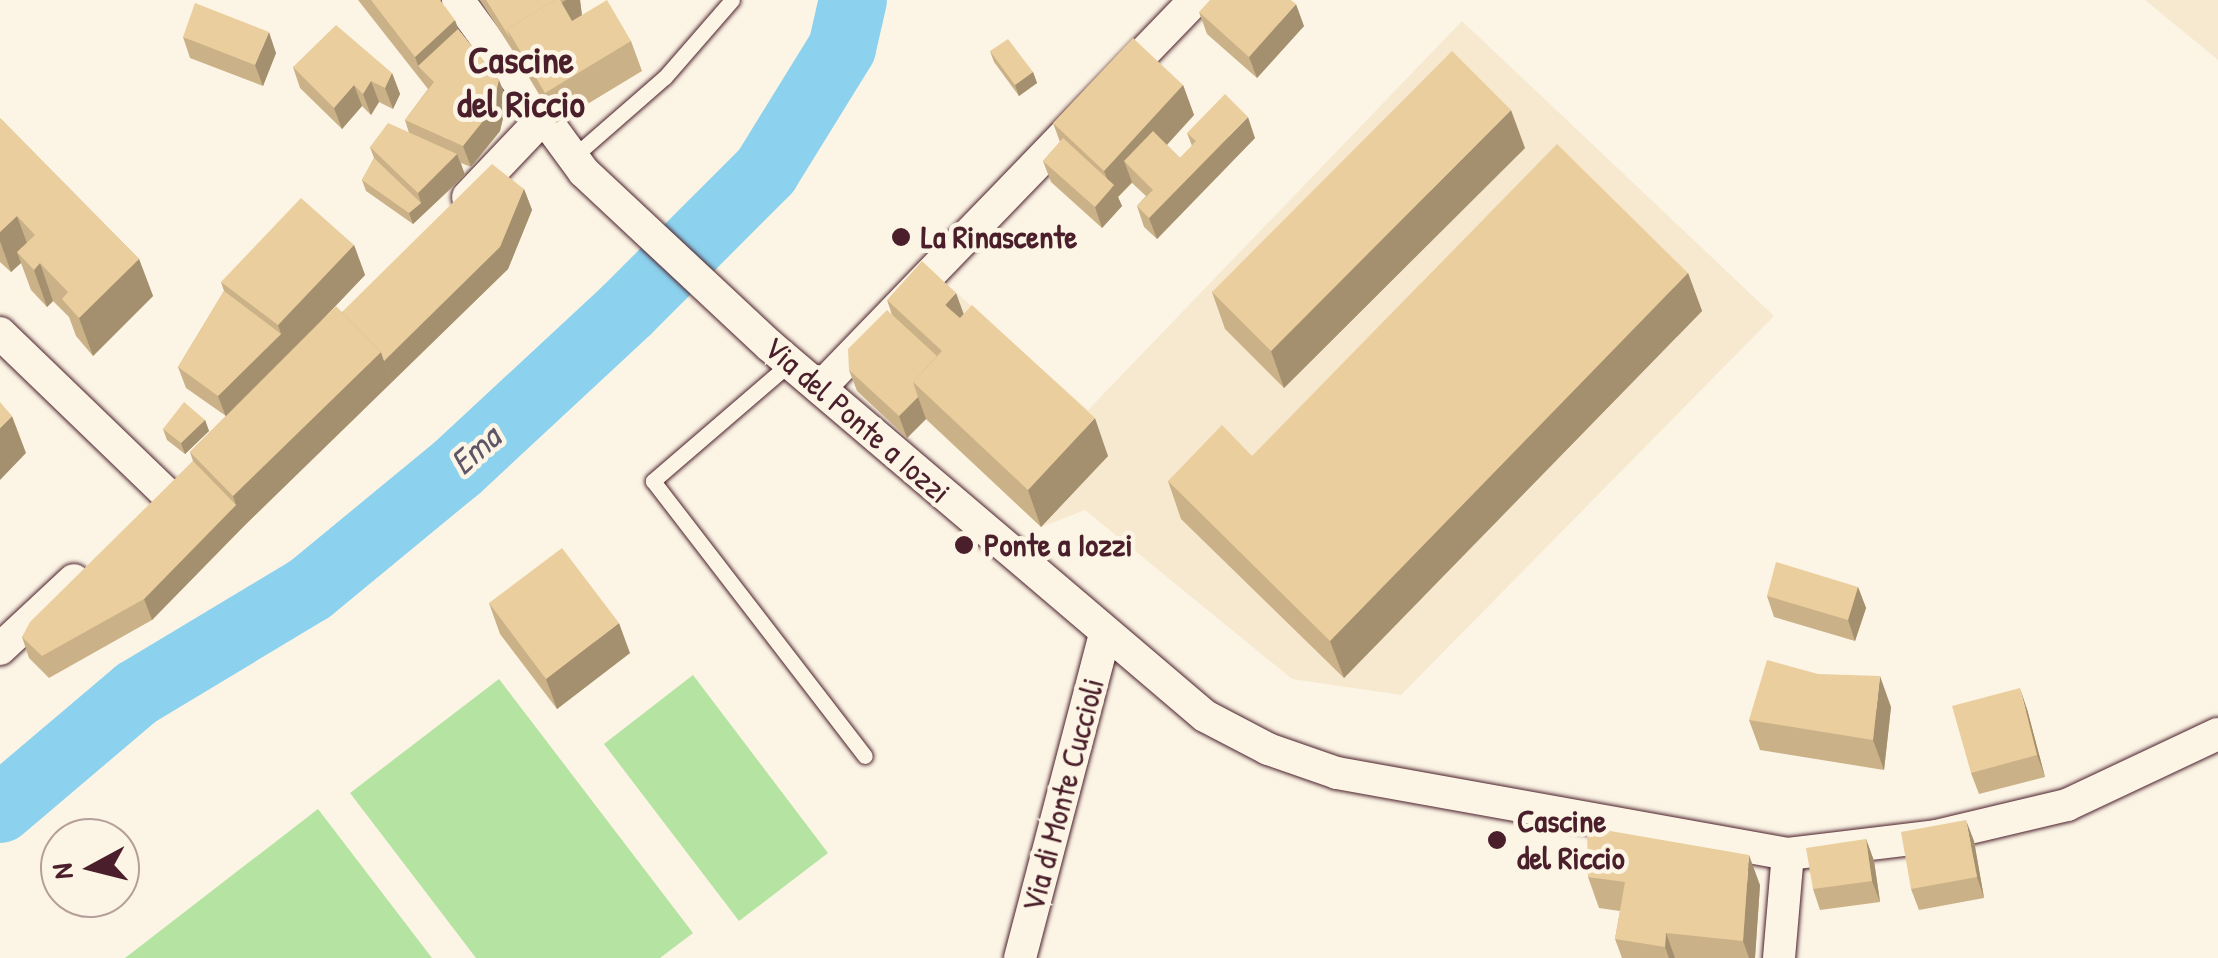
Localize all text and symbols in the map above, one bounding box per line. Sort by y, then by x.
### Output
district label: Cascine del Riccio [457,37,585,126]
place label: La Rinascente [921,218,1077,256]
marker: La Rinascente [890,226,912,248]
street label: Via del Ponte a Iozzi [756,328,958,512]
water label: Ema [441,417,509,483]
place label: Ponte a Iozzi [984,526,1133,564]
marker: Ponte a Iozzi [953,534,975,556]
street label: Via di Monte Cuccioli [1013,674,1113,916]
place label: Cascine del Riccio [1517,803,1625,878]
north arrow [40,818,140,918]
marker: Cascine del Riccio [1486,829,1508,851]
text: N [42,862,82,881]

